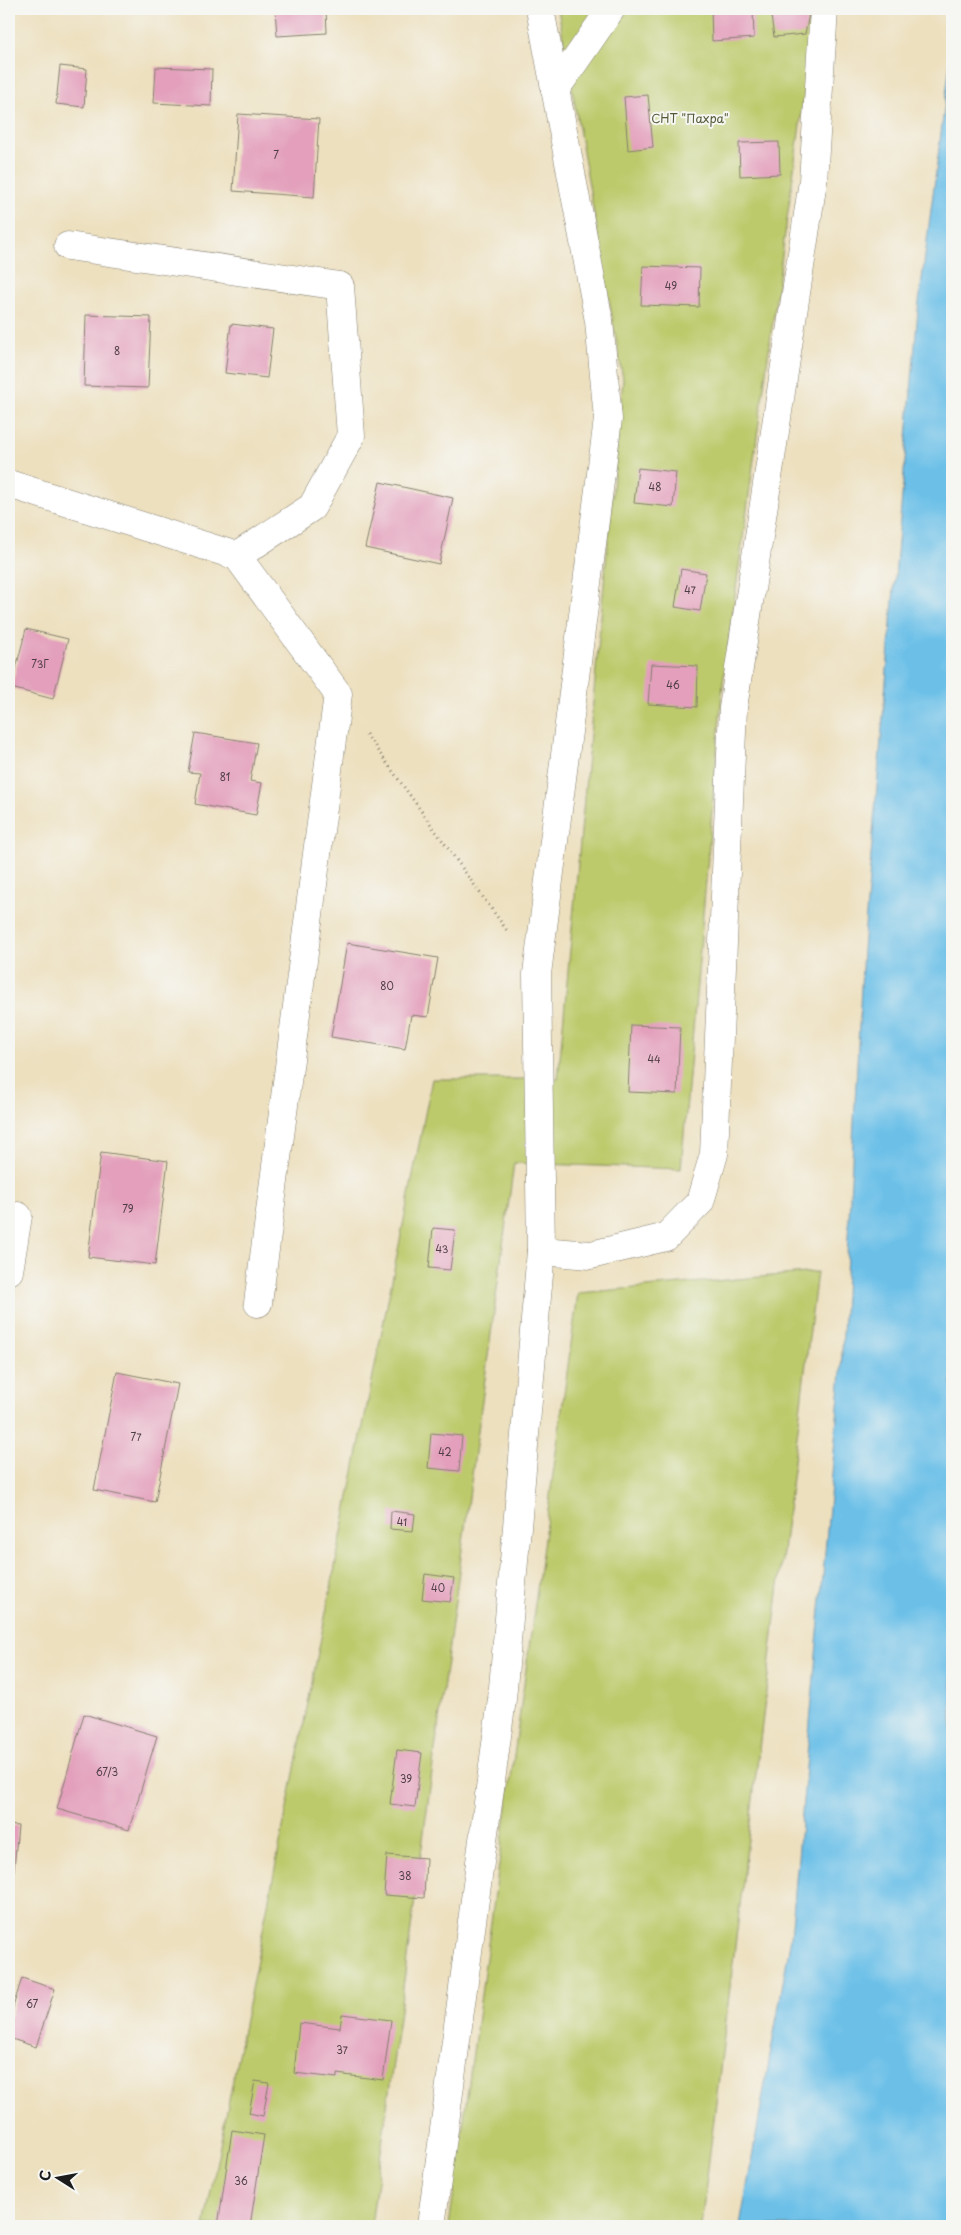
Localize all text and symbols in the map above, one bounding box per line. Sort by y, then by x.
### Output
park label: СНТ "Пахра" [651,109,729,127]
house number: 7 [273,147,279,162]
house number: 49 [665,278,677,293]
house number: 8 [114,343,120,358]
house number: 48 [649,479,661,494]
house number: 47 [684,582,697,597]
house number: 73Г [31,656,49,671]
house number: 46 [666,677,680,692]
house number: 81 [220,769,230,784]
house number: 80 [380,978,394,993]
house number: 44 [647,1051,661,1066]
house number: 79 [122,1201,134,1216]
house number: 43 [436,1241,449,1256]
house number: 77 [130,1429,142,1444]
house number: 42 [438,1444,452,1459]
house number: 41 [397,1514,407,1529]
house number: 40 [431,1580,445,1595]
house number: 67/3 [96,1764,118,1779]
house number: 39 [400,1771,412,1786]
house number: 38 [399,1868,411,1883]
house number: 67 [26,1996,38,2011]
house number: 37 [336,2042,349,2057]
north arrow [32,2152,82,2202]
text: С [33,2168,56,2183]
house number: 36 [234,2173,248,2188]

